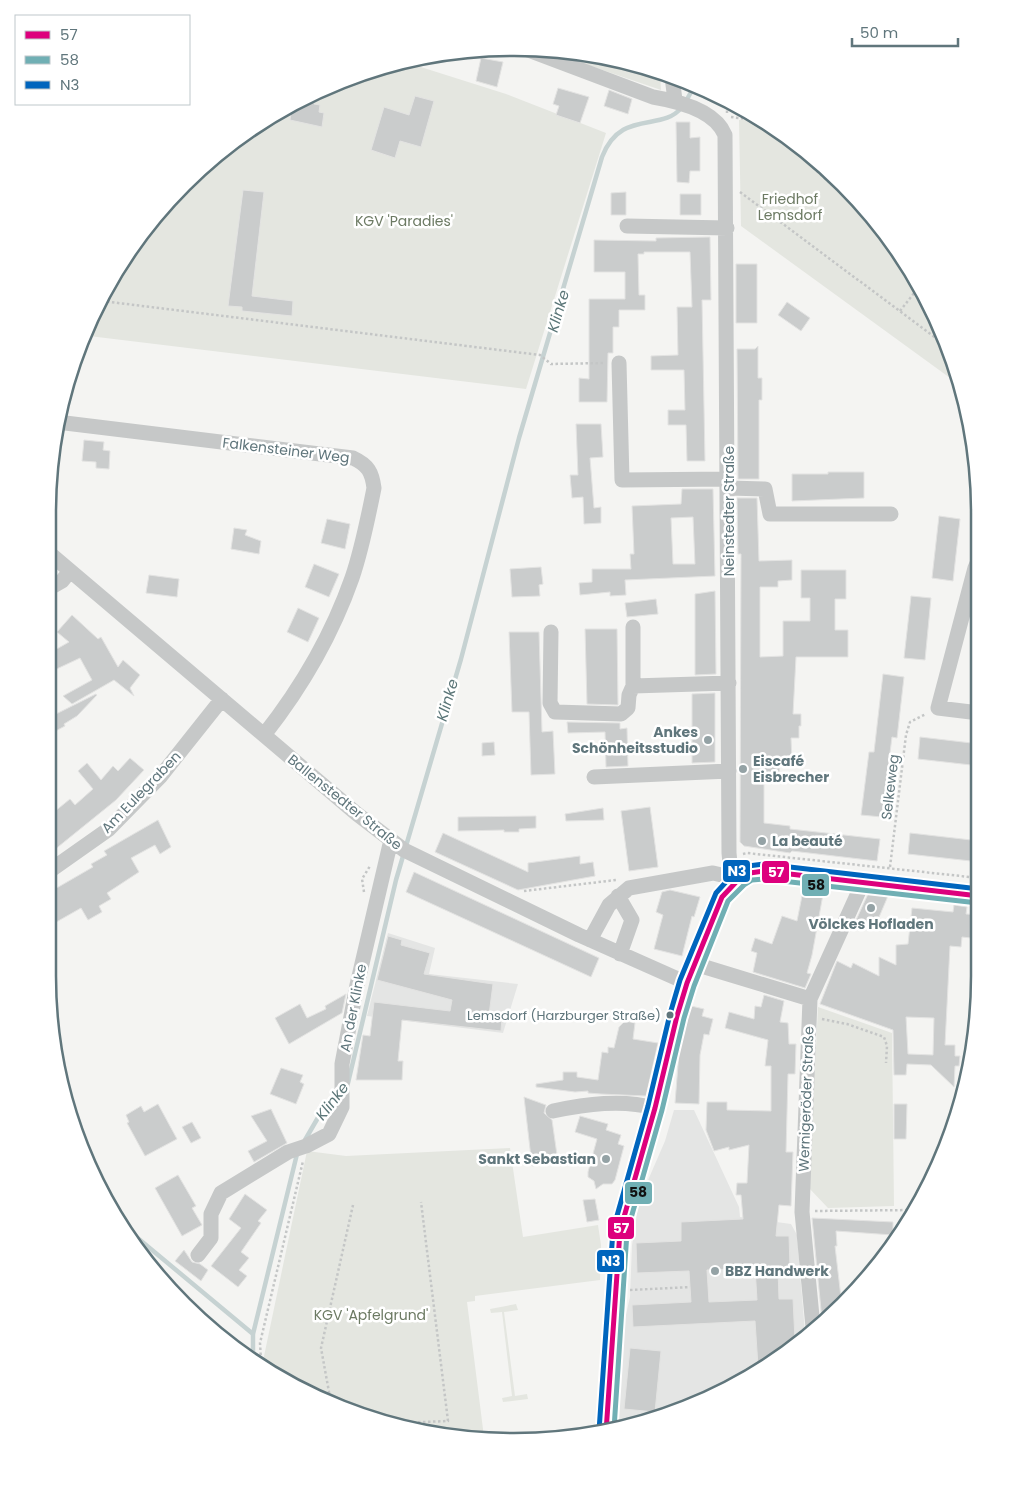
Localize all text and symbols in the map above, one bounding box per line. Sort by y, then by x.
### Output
legend [15,15,190,105]
scale bar [852,15,958,47]
text: 50 m [860,22,898,43]
text: 57 [60,24,78,45]
text: 58 [60,49,79,70]
text: N3 [60,74,79,95]
park label: Friedhof Lemsdorf [758,189,823,225]
park label: KGV 'Paradies' [355,211,453,231]
water label: Klinke [542,287,574,335]
street label: Falkensteiner Weg [221,432,351,468]
street label: Neinstedter Straße [719,445,739,576]
water label: Klinke [431,676,463,724]
place label: Ankes Schönheitsstudio [572,722,698,758]
marker: Ankes Schönheitsstudio [702,734,714,746]
street label: Am Eulegraben [97,747,185,837]
street label: Ballenstedter Straße [283,750,407,855]
place label: Eiscafé Eisbrecher [753,751,829,787]
street label: Selkeweg [876,753,904,821]
marker: Eiscafé Eisbrecher [737,763,749,775]
place label: La beauté [772,831,843,851]
marker: La beauté [756,835,768,847]
line badge: N3 [722,859,751,883]
line badge: 57 [761,860,790,884]
text: N3 [728,861,747,881]
text: 57 [768,862,785,882]
line badge: 58 [801,873,830,897]
text: 58 [807,875,825,895]
marker: Völckes Hofladen [865,902,877,914]
place label: Völckes Hofladen [808,914,934,934]
street label: An der Klinke [335,962,371,1054]
place label: Lemsdorf (Harzburger Straße) [467,1006,661,1025]
marker: Lemsdorf (Harzburger Straße) [665,1010,675,1020]
street label: Wernigeröder Straße [793,1026,819,1172]
water label: Klinke [310,1078,354,1124]
place label: Sankt Sebastian [478,1149,596,1169]
marker: Sankt Sebastian [600,1153,612,1165]
line badge: 58 [624,1181,653,1205]
text: 58 [629,1182,647,1202]
line badge: 57 [607,1216,635,1240]
text: 57 [613,1218,630,1238]
line badge: N3 [596,1249,625,1273]
text: N3 [602,1251,621,1271]
place label: BBZ Handwerk [725,1261,829,1281]
marker: BBZ Handwerk [709,1265,721,1277]
park label: KGV 'Apfelgrund' [314,1305,428,1325]

